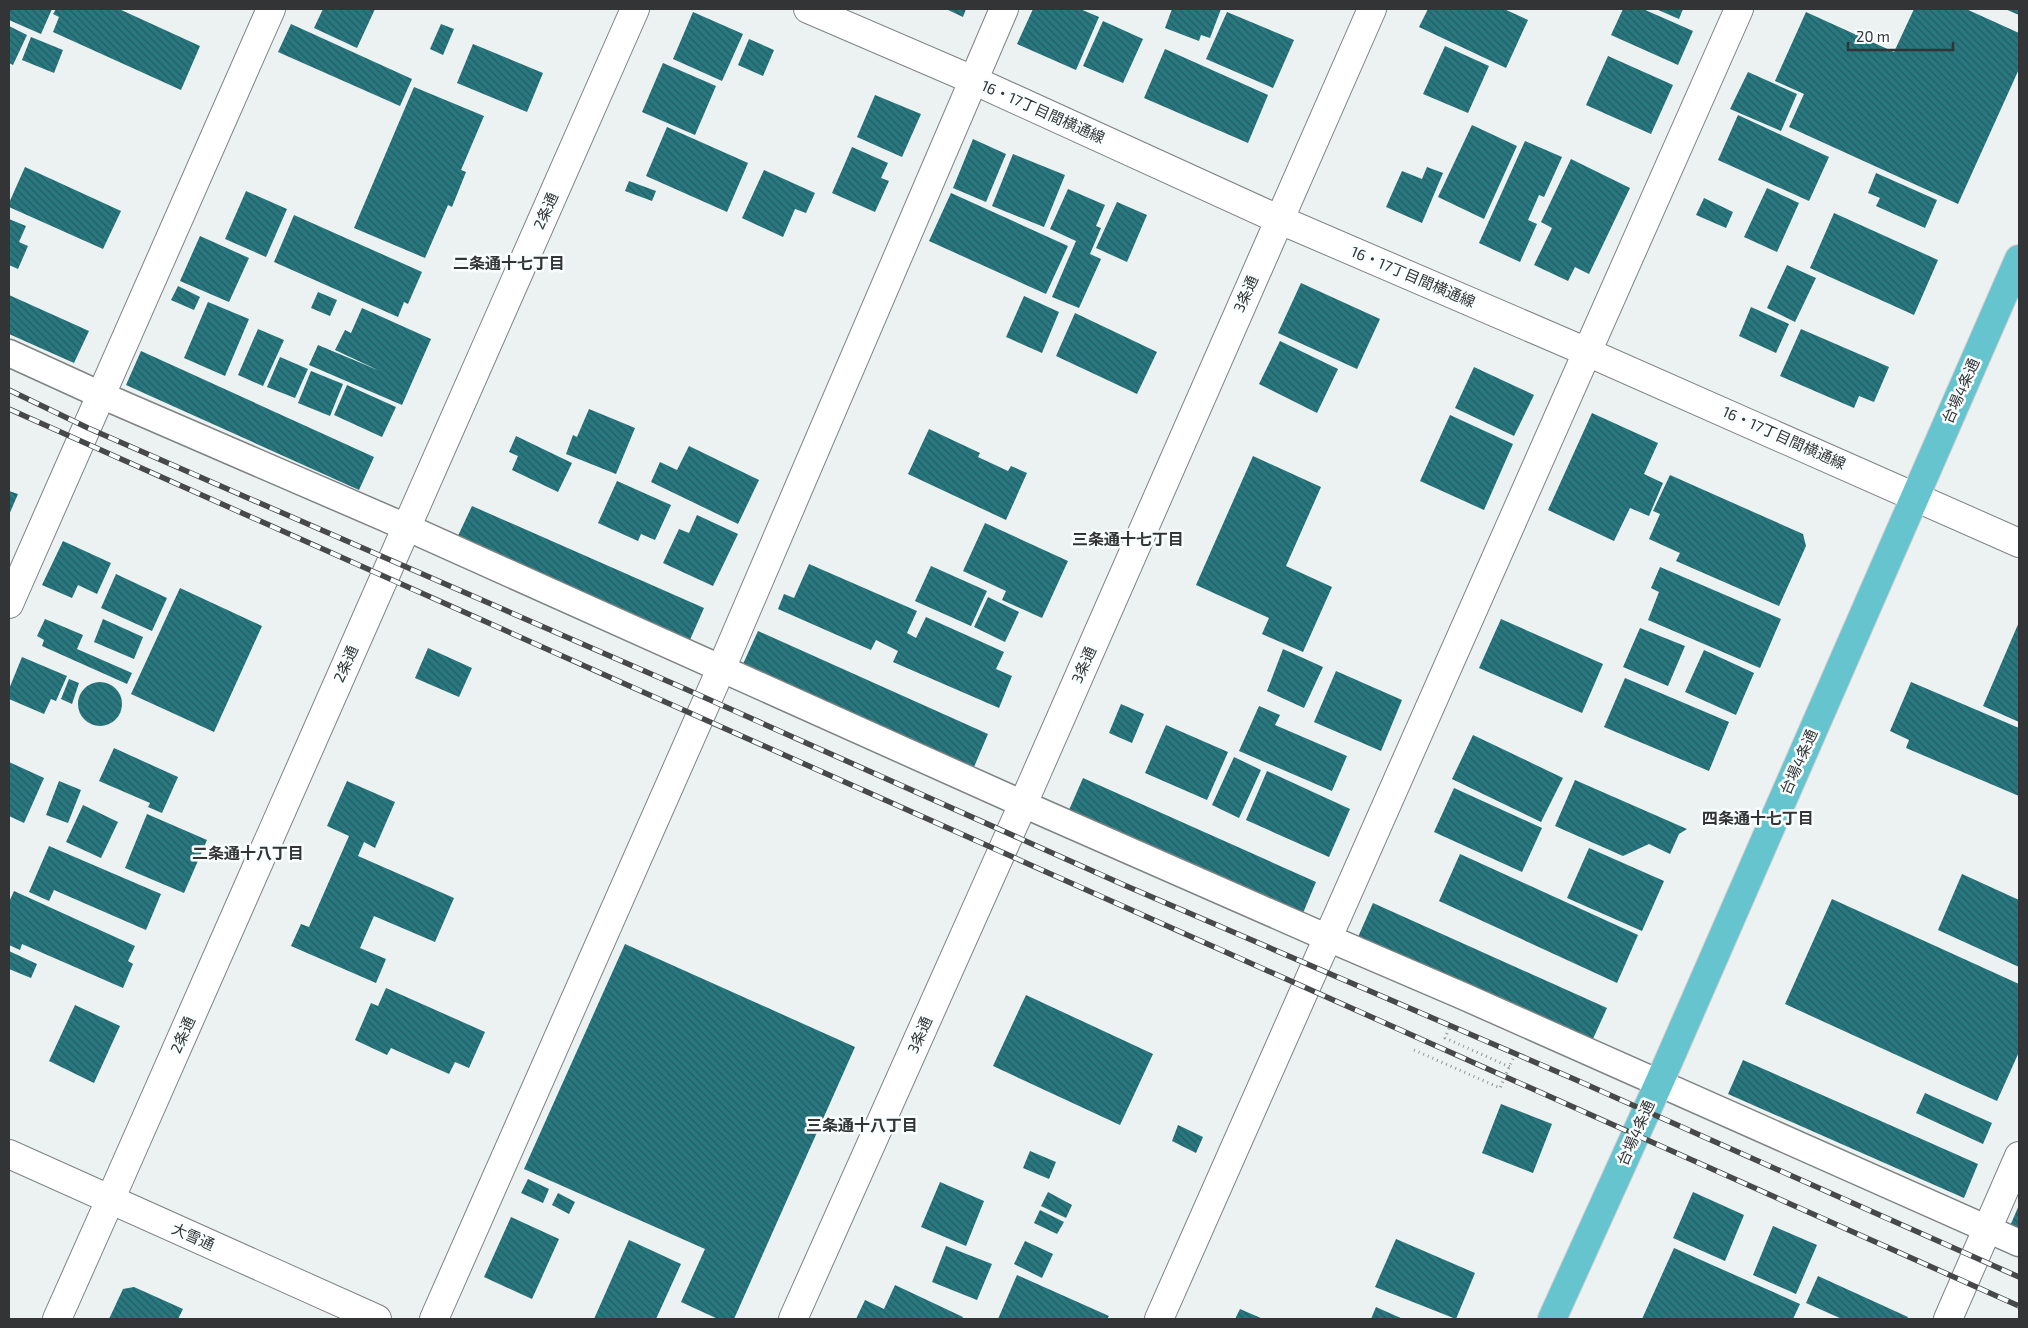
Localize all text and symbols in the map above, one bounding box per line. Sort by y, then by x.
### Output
scale bar [1848,20,1953,52]
text: 20 m [1856,27,1890,45]
street label: 16・17丁目間横通線 [979,76,1108,146]
street label: 2条通 [529,189,561,232]
street label: 16・17丁目間横通線 [1349,242,1478,310]
district label: 二条通十七丁目 [453,253,565,272]
street label: 3条通 [1229,272,1261,315]
street label: 台場4条通 [1938,355,1982,426]
street label: 16・17丁目間横通線 [1720,402,1849,472]
district label: 三条通十七丁目 [1072,529,1184,548]
street label: 2条通 [329,642,361,685]
street label: 3条通 [1067,643,1099,686]
street label: 台場4条通 [1776,726,1820,797]
district label: 四条通十七丁目 [1702,808,1814,827]
district label: 二条通十八丁目 [192,843,304,862]
street label: 2条通 [166,1013,198,1056]
street label: 3条通 [903,1013,935,1056]
street label: 台場4条通 [1613,1097,1657,1168]
district label: 三条通十八丁目 [806,1115,918,1134]
street label: 大雪通 [169,1219,218,1253]

